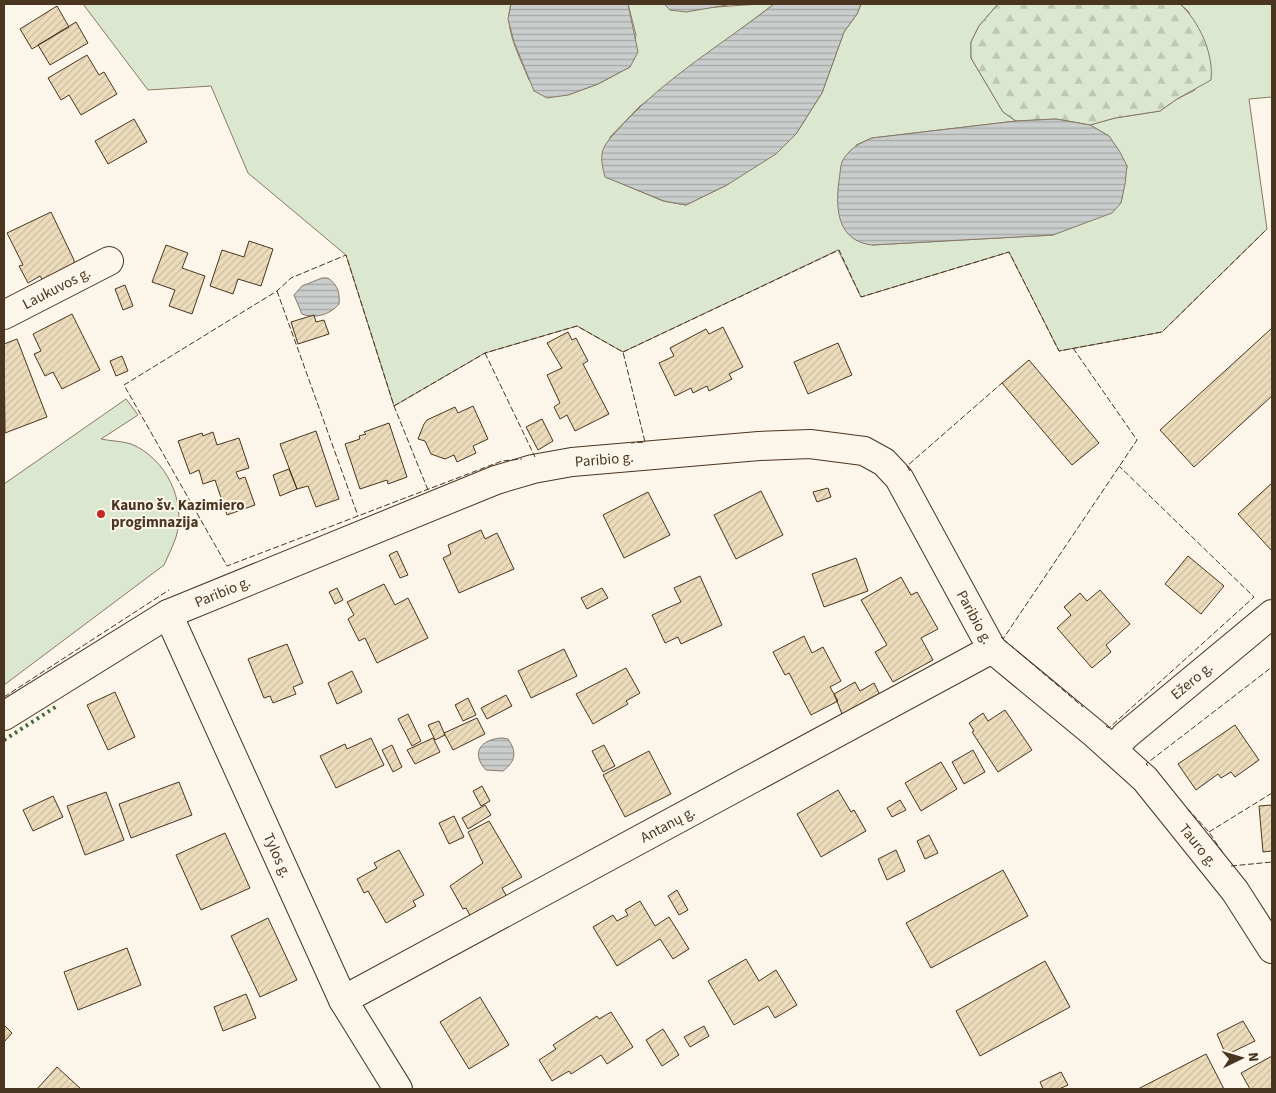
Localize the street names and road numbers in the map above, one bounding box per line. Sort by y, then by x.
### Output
street label: Laukuvos g. [19,262,94,314]
street label: Paribio g. [574,446,634,472]
street label: Paribio g. [191,571,254,613]
street label: Paribio g. [951,586,998,648]
street label: Ežero g. [1166,657,1217,704]
street label: Antanų g. [636,801,699,848]
street label: Tauro g. [1174,819,1222,871]
street label: Tylos g. [258,830,297,881]

